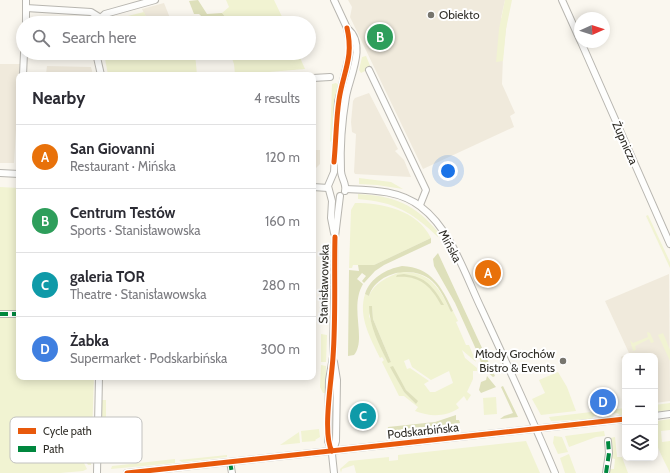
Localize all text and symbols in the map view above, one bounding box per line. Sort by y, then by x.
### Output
place label: Obiekto [439,7,480,22]
marker: Obiekto [426,10,436,20]
north arrow [574,12,610,48]
search box [16,16,316,60]
pin: B [367,22,393,52]
icon: search [30,27,52,49]
text: Search here [62,29,137,47]
text: Nearby [32,88,85,108]
text: 4 results [254,90,300,106]
street label: Żupnicza [609,119,642,167]
text: San Giovanni [70,140,155,158]
text: A [41,149,49,165]
text: 120 m [266,149,300,165]
text: Restaurant · Mińska [70,158,176,174]
your location [438,161,458,181]
text: Centrum Testów [70,204,176,222]
text: B [41,213,49,229]
text: 160 m [265,213,300,229]
text: Sports · Stanisławowska [70,222,201,238]
street label: Mińska [436,227,465,265]
street label: Stanisławowska [315,244,332,324]
pin: A [475,258,501,288]
text: galeria TOR [70,268,145,286]
text: C [41,277,49,293]
text: 280 m [262,277,300,293]
text: Theatre · Stanisławowska [70,286,206,302]
text: Żabka [70,332,109,350]
text: D [40,341,50,357]
text: 300 m [260,341,300,357]
place label: Młody Grochów Bistro & Events [475,346,555,375]
text: Supermarket · Podskarbińska [70,350,227,366]
map controls [622,353,658,461]
button: + [622,353,658,389]
marker: Młody Grochów Bistro & Events [558,356,568,366]
pin: D [590,387,616,417]
button: − [622,389,658,425]
pin: C [350,401,376,431]
legend [10,417,142,463]
street label: Podskarbińska [386,419,460,442]
text: Cycle path [43,424,92,438]
button: layers [622,425,658,461]
text: Path [43,442,64,456]

